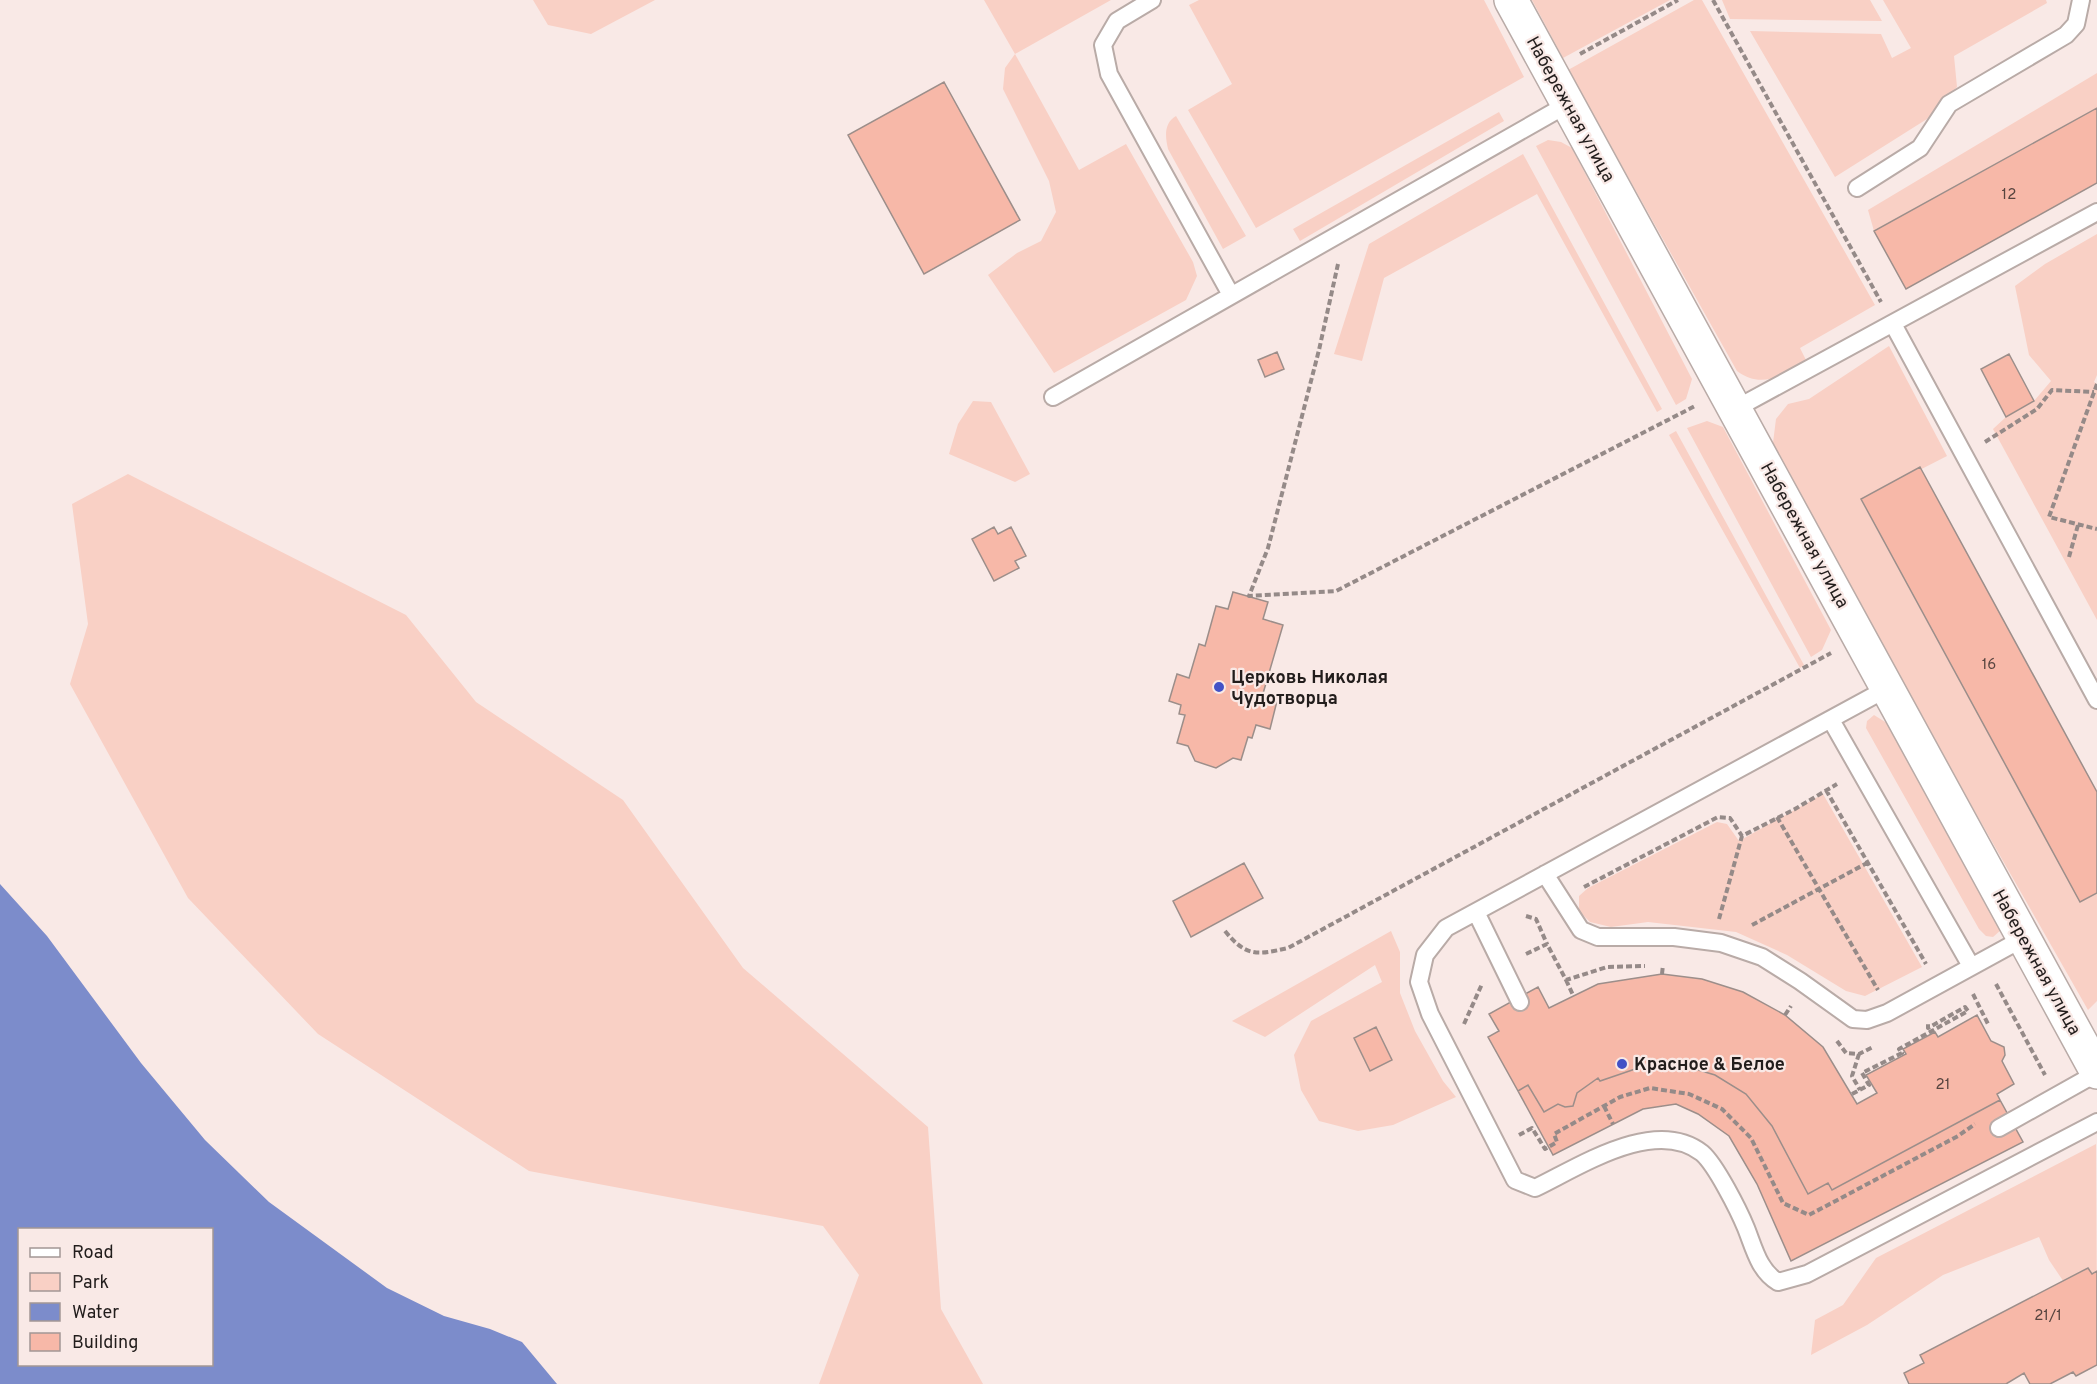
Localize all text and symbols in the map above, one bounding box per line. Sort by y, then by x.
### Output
street label: Набережная улица [1520,33,1619,187]
house number: 12 [2002,186,2016,205]
street label: Набережная улица [1754,459,1853,613]
house number: 16 [1982,656,1996,675]
place label: Церковь Николая Чудотворца [1231,667,1388,711]
marker: Церковь Николая Чудотворца [1212,680,1226,694]
street label: Набережная улица [1986,886,2085,1040]
place label: Красное & Белое [1634,1054,1785,1077]
marker: Красное & Белое [1615,1057,1629,1071]
house number: 21 [1936,1076,1950,1095]
legend [18,1228,213,1366]
text: Road [72,1242,114,1265]
text: Park [72,1272,109,1295]
text: Water [72,1302,119,1325]
house number: 21/1 [2034,1307,2062,1326]
text: Building [72,1332,138,1355]

